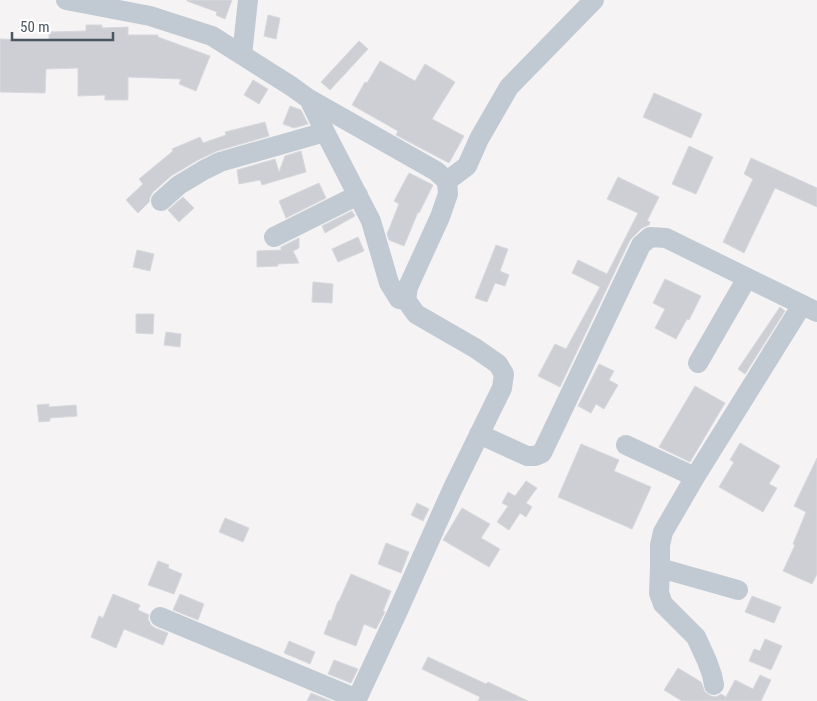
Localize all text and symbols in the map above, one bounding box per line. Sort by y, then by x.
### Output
scale bar [12,10,114,42]
text: 50 m [20,18,50,36]

